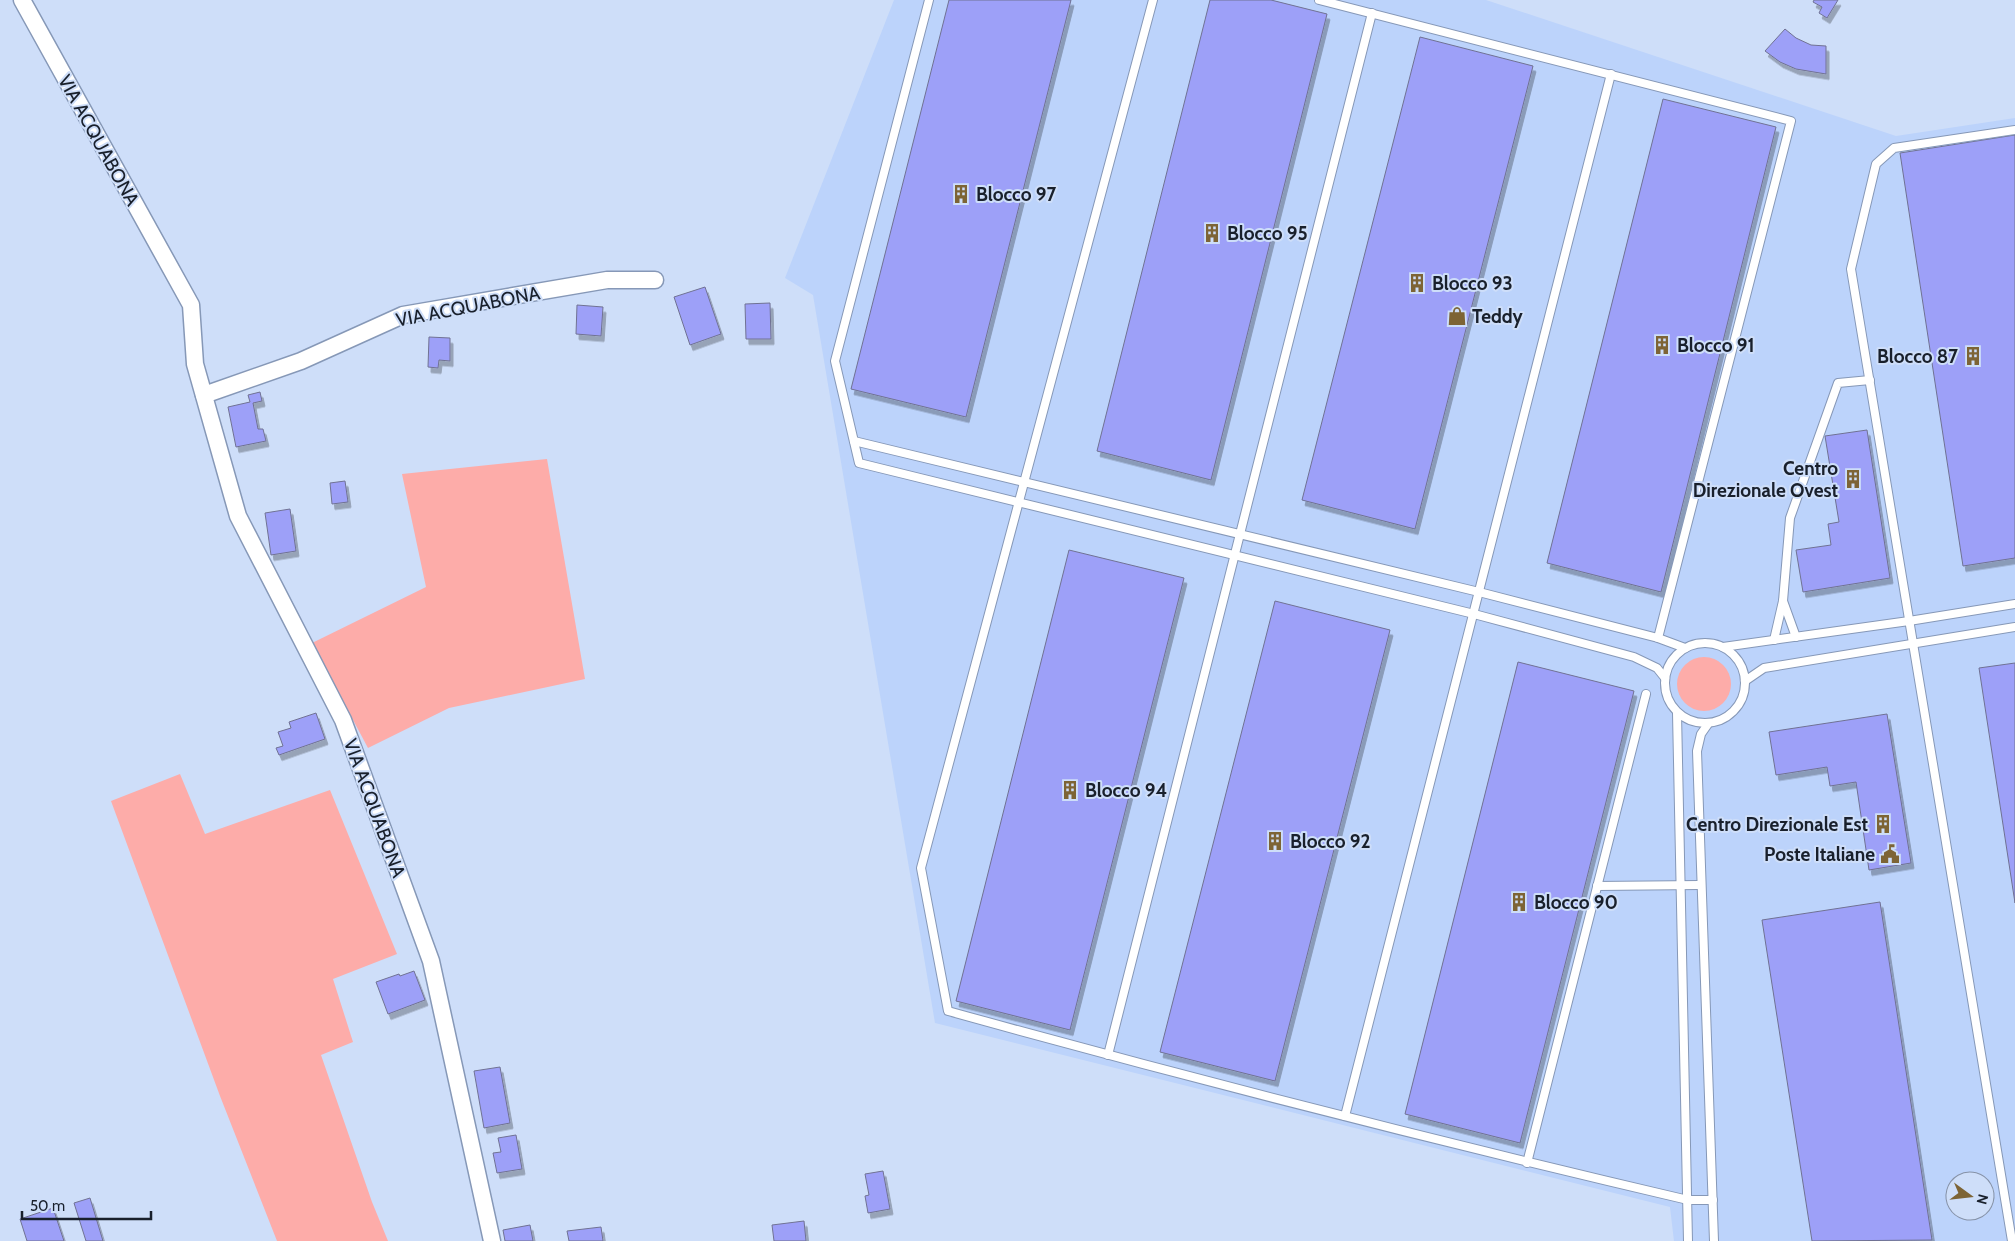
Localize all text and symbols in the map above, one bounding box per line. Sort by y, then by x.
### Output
street label: VIA ACQUABONA [53,71,144,210]
building icon: Blocco 97 [950,183,972,205]
place label: Blocco 97 [976,183,1056,206]
building icon: Blocco 95 [1201,222,1223,244]
place label: Blocco 95 [1227,222,1308,245]
building icon: Blocco 93 [1406,272,1428,294]
place label: Blocco 93 [1432,272,1513,295]
street label: VIA ACQUABONA [394,281,542,332]
shop icon: Teddy [1446,305,1468,327]
place label: Teddy [1472,305,1524,328]
building icon: Blocco 91 [1651,334,1673,356]
place label: Blocco 91 [1677,334,1754,357]
place label: Blocco 87 [1877,345,1958,368]
building icon: Blocco 87 [1962,345,1984,367]
place label: Centro Direzionale Ovest [1693,457,1838,502]
building icon: Centro Direzionale Ovest [1842,468,1864,490]
street label: VIA ACQUABONA [339,736,410,881]
building icon: Blocco 94 [1059,779,1081,801]
place label: Blocco 94 [1085,779,1167,802]
place label: Centro Direzionale Est [1686,813,1868,836]
building icon: Centro Direzionale Est [1872,813,1894,835]
building icon: Blocco 92 [1264,830,1286,852]
place label: Blocco 92 [1290,830,1370,853]
place label: Poste Italiane [1764,843,1875,866]
public building icon: Poste Italiane [1879,843,1901,865]
building icon: Blocco 90 [1508,891,1530,913]
place label: Blocco 90 [1534,891,1618,914]
north arrow [1945,1171,1995,1221]
scale bar [22,1188,151,1220]
text: N [1973,1192,1993,1206]
text: 50 m [30,1197,65,1215]

